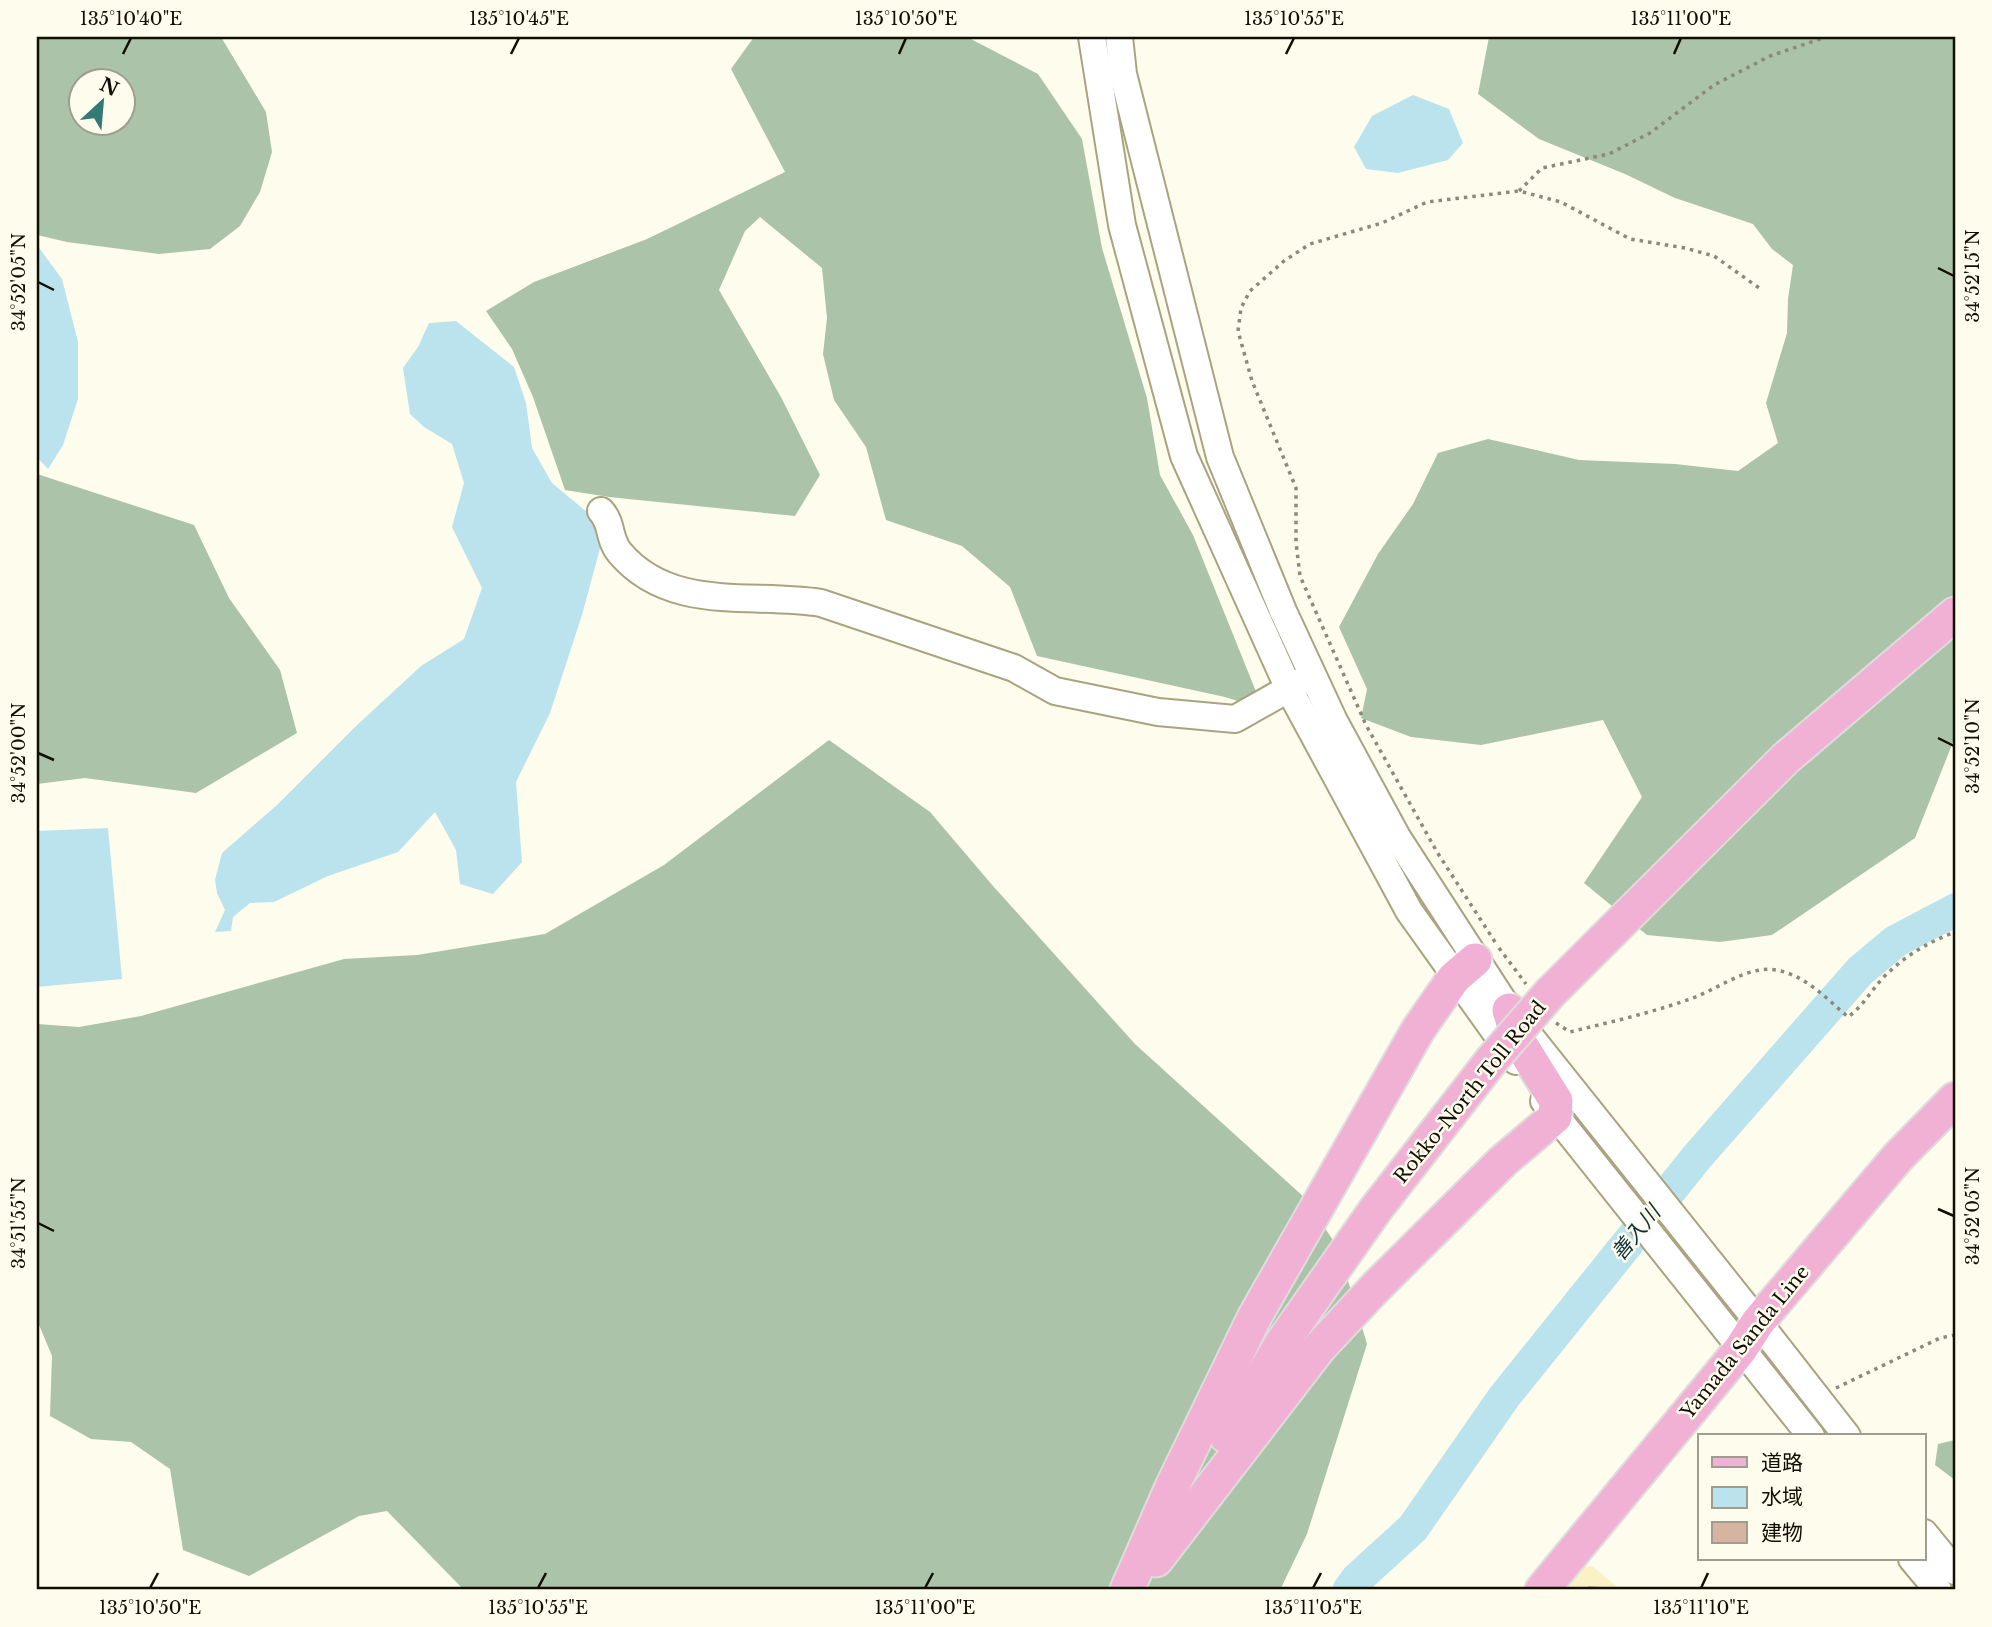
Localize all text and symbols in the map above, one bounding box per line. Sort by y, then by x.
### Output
text: 135°10'40"E [80,8,182,30]
text: 135°10'45"E [469,8,569,30]
text: 135°10'50"E [855,8,957,30]
text: 135°10'55"E [1244,8,1344,30]
text: 135°11'00"E [1631,8,1731,30]
north arrow [66,66,136,136]
text: N [96,73,122,101]
text: 34°52'15"N [1962,229,1984,323]
text: 34°52'05"N [8,233,30,331]
text: 34°52'10"N [1962,698,1984,794]
text: 34°52'00"N [8,703,30,803]
street label: Rokko-North Toll Road [1389,996,1551,1188]
text: 34°52'05"N [1962,1167,1984,1265]
text: 34°51'55"N [8,1177,30,1269]
water label: 善入川 [1606,1199,1667,1266]
street label: Yamada Sanda Line [1675,1261,1814,1424]
legend [1698,1434,1926,1560]
text: 道路 [1761,1450,1803,1476]
text: 水域 [1761,1484,1803,1510]
text: 建物 [1761,1520,1803,1546]
text: 135°10'50"E [99,1597,201,1619]
text: 135°10'55"E [488,1597,588,1619]
text: 135°11'00"E [875,1597,975,1619]
text: 135°11'05"E [1264,1597,1362,1619]
text: 135°11'10"E [1653,1597,1749,1619]

